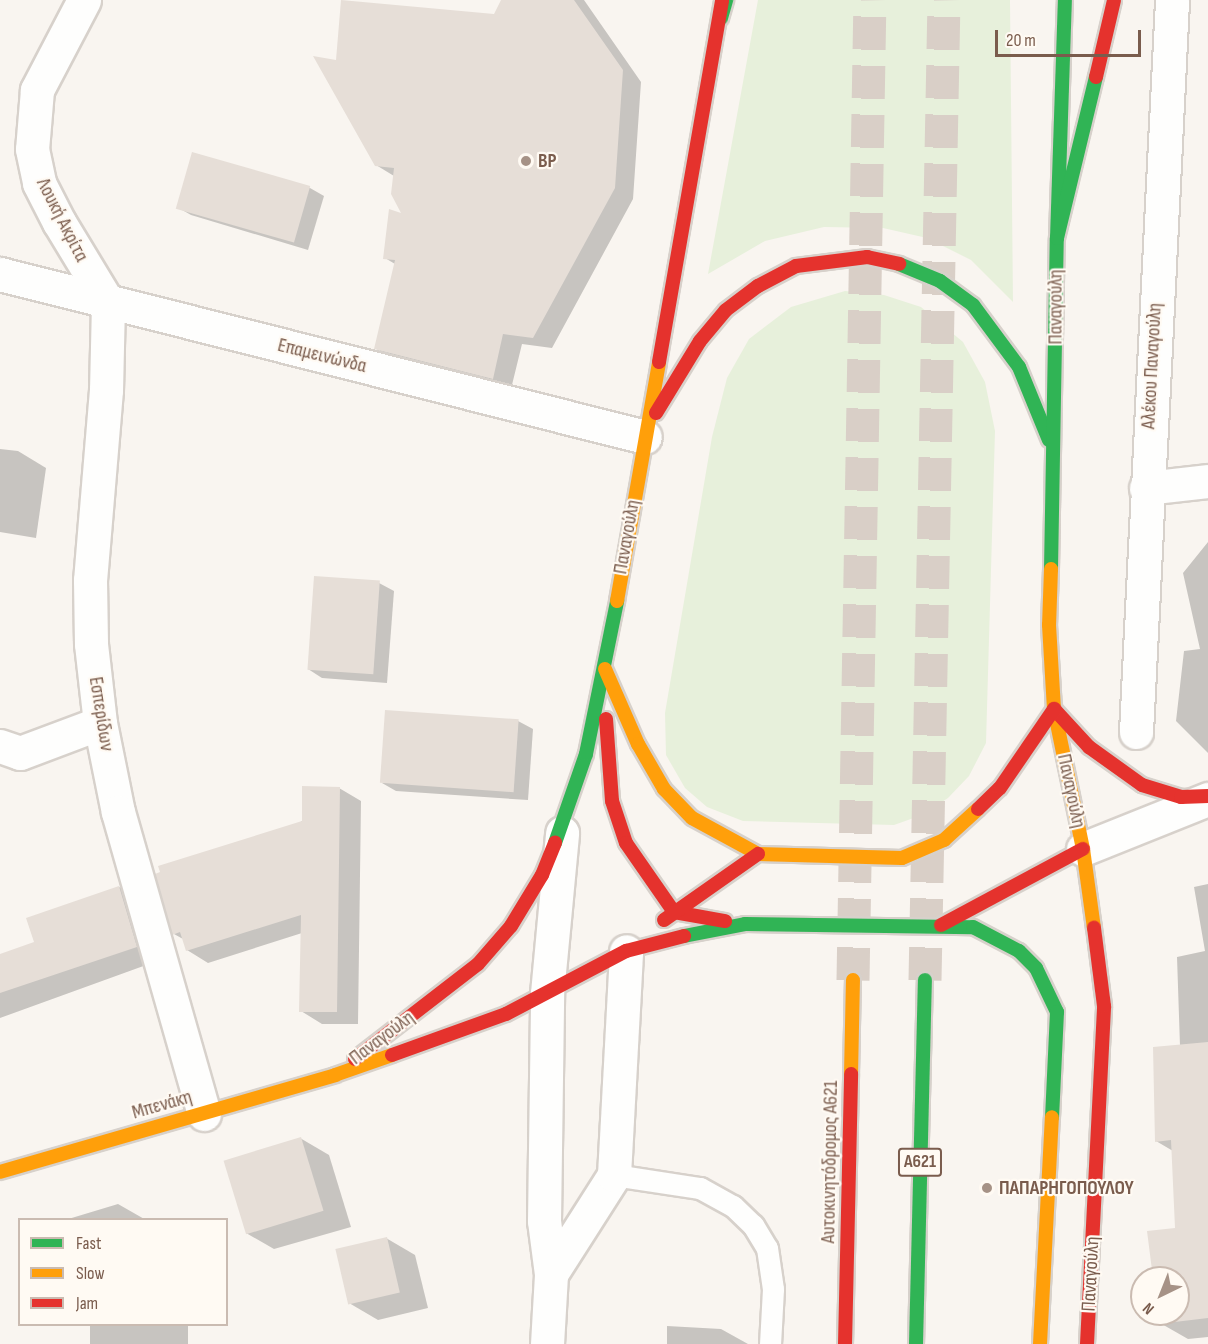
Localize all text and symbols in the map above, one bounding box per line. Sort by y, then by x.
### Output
scale bar [998,18,1144,56]
text: 20 m [1006,30,1036,51]
place label: BP [538,149,557,173]
marker: BP [519,154,533,168]
street label: Λουκή Ακρίτα [31,174,93,266]
street label: Παναγούλη [1044,270,1068,344]
street label: Αλέκου Παναγούλη [1137,302,1167,430]
street label: Επαμεινώνδα [275,333,369,379]
street label: Παναγούλη [609,498,645,576]
street label: Εσπερίδων [83,675,119,753]
street label: Παναγούλη [1051,752,1091,830]
street label: Παναγούλη [345,1006,419,1070]
street label: Αυτοκινητόδρομος Α621 [817,1080,843,1244]
street label: Μπενάκη [129,1085,195,1125]
road number: Α621 [898,1147,942,1177]
place label: ΠΑΠΑΡΗΓΟΠΟΥΛΟΥ [999,1176,1134,1200]
marker: ΠΑΠΑΡΗΓΟΠΟΥΛΟΥ [980,1181,994,1195]
legend [18,1218,228,1326]
text: Fast [76,1233,101,1254]
street label: Παναγούλη [1077,1236,1105,1312]
text: Slow [76,1263,105,1284]
north arrow [1130,1266,1190,1326]
text: Jam [76,1293,98,1314]
text: N [1139,1298,1158,1318]

